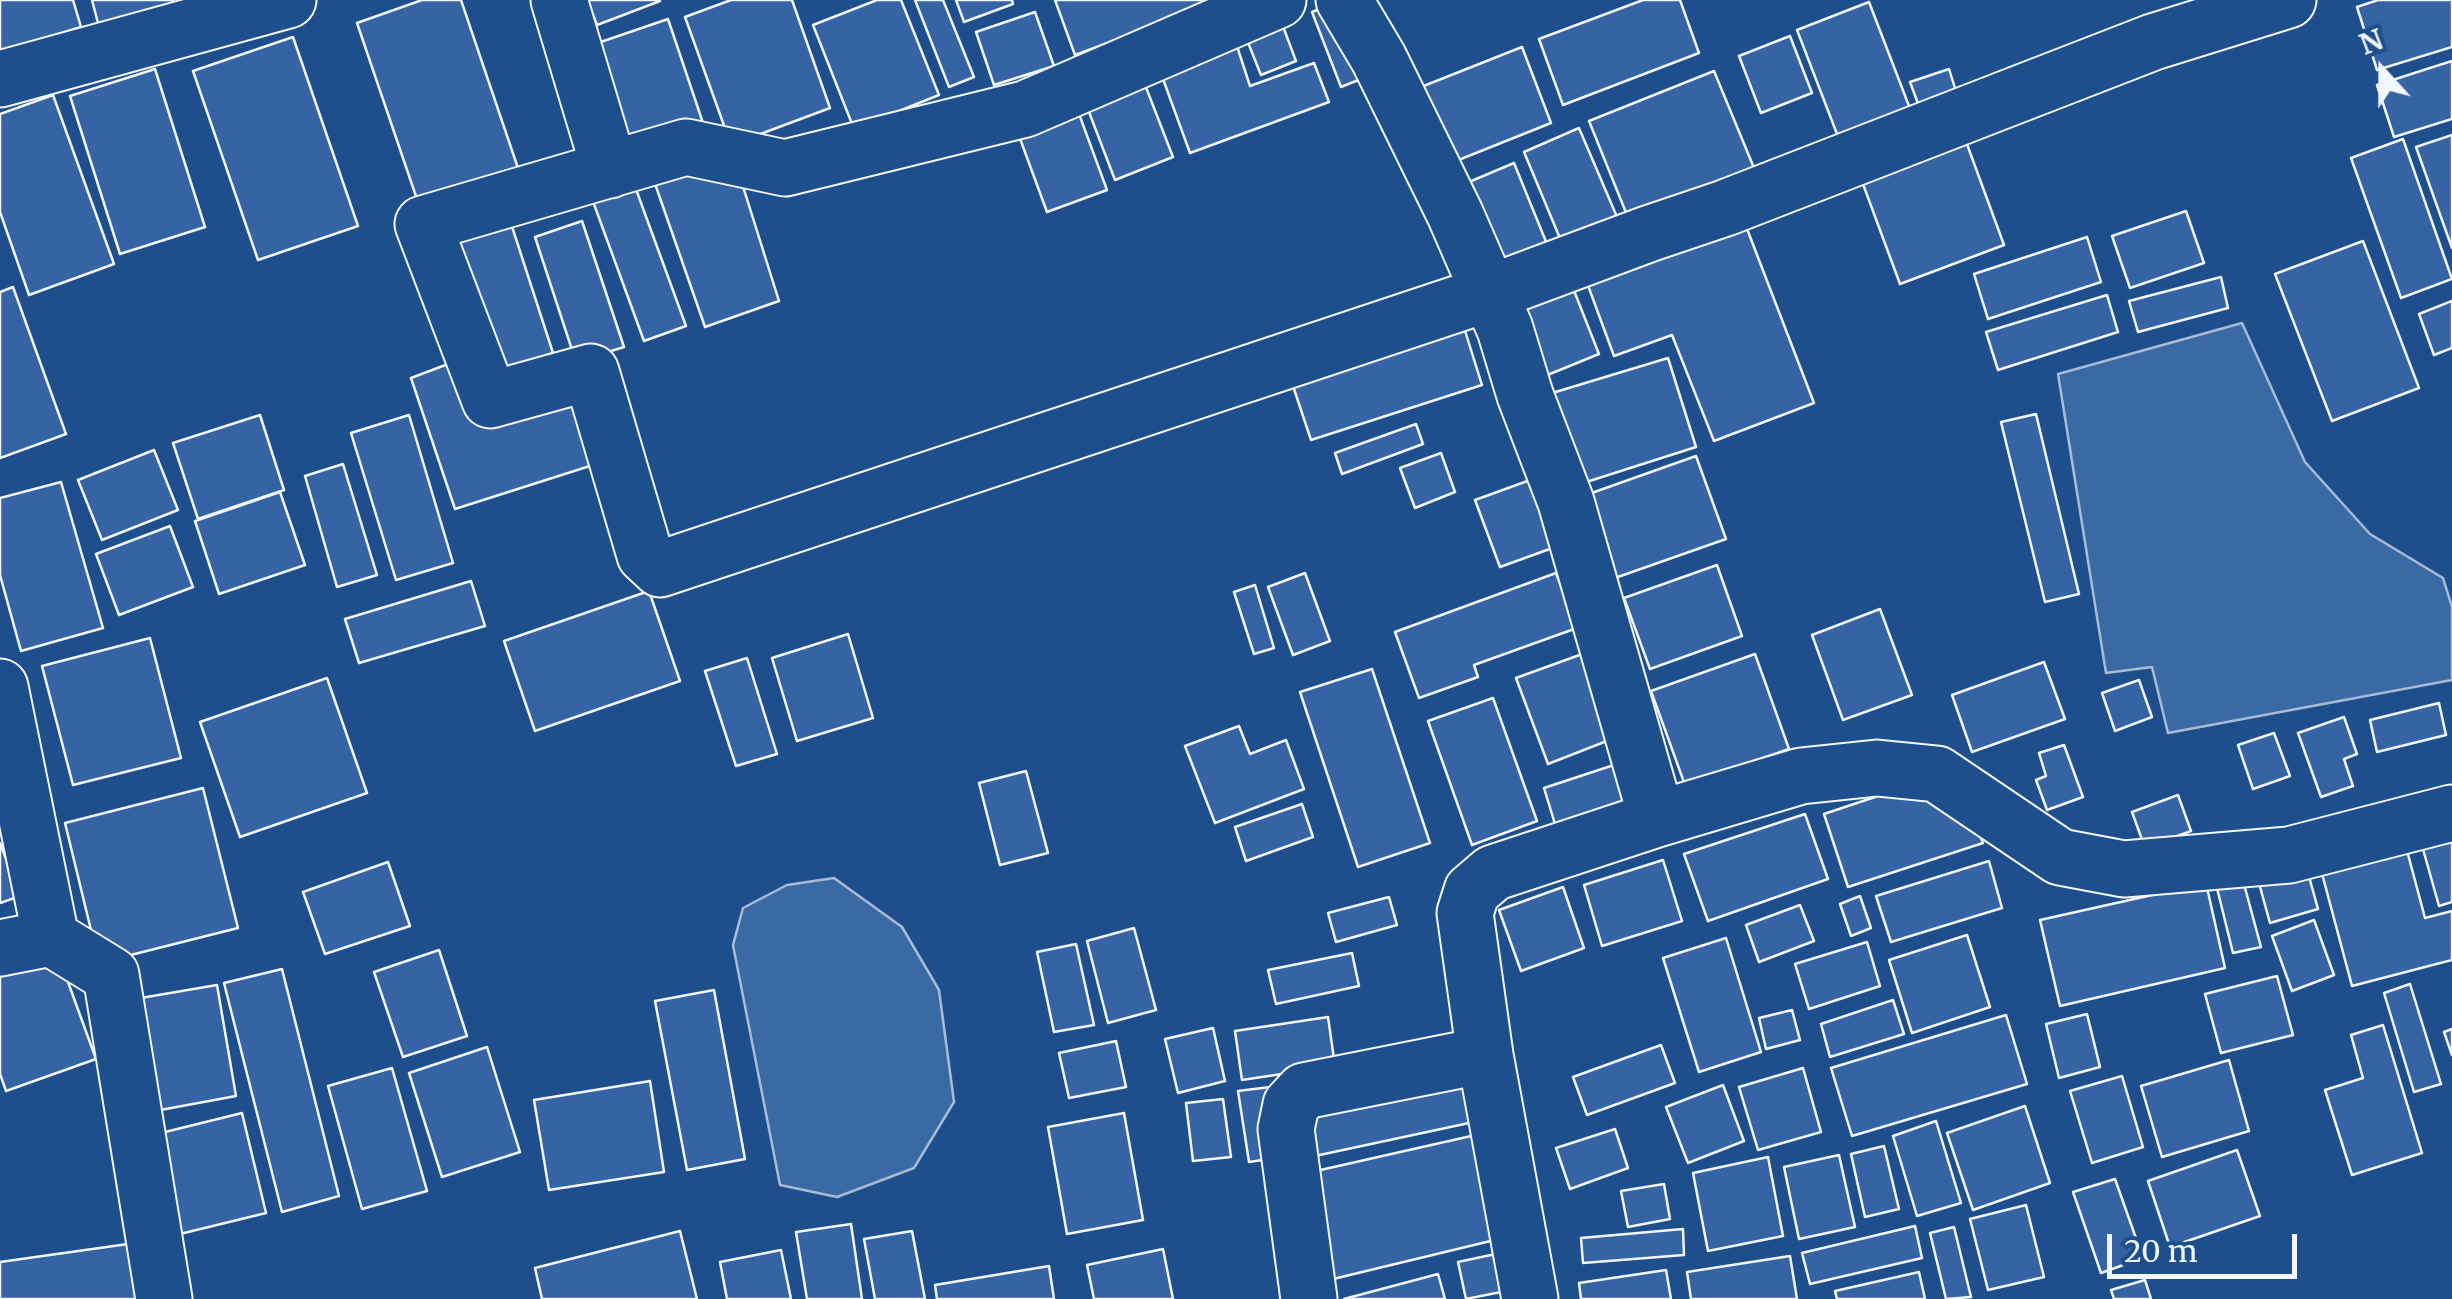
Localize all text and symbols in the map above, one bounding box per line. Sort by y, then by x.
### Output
north arrow [2332,20,2432,120]
text: N [2354,21,2388,63]
scale bar [2112,1214,2302,1276]
text: 20 m [2124,1232,2197,1270]

